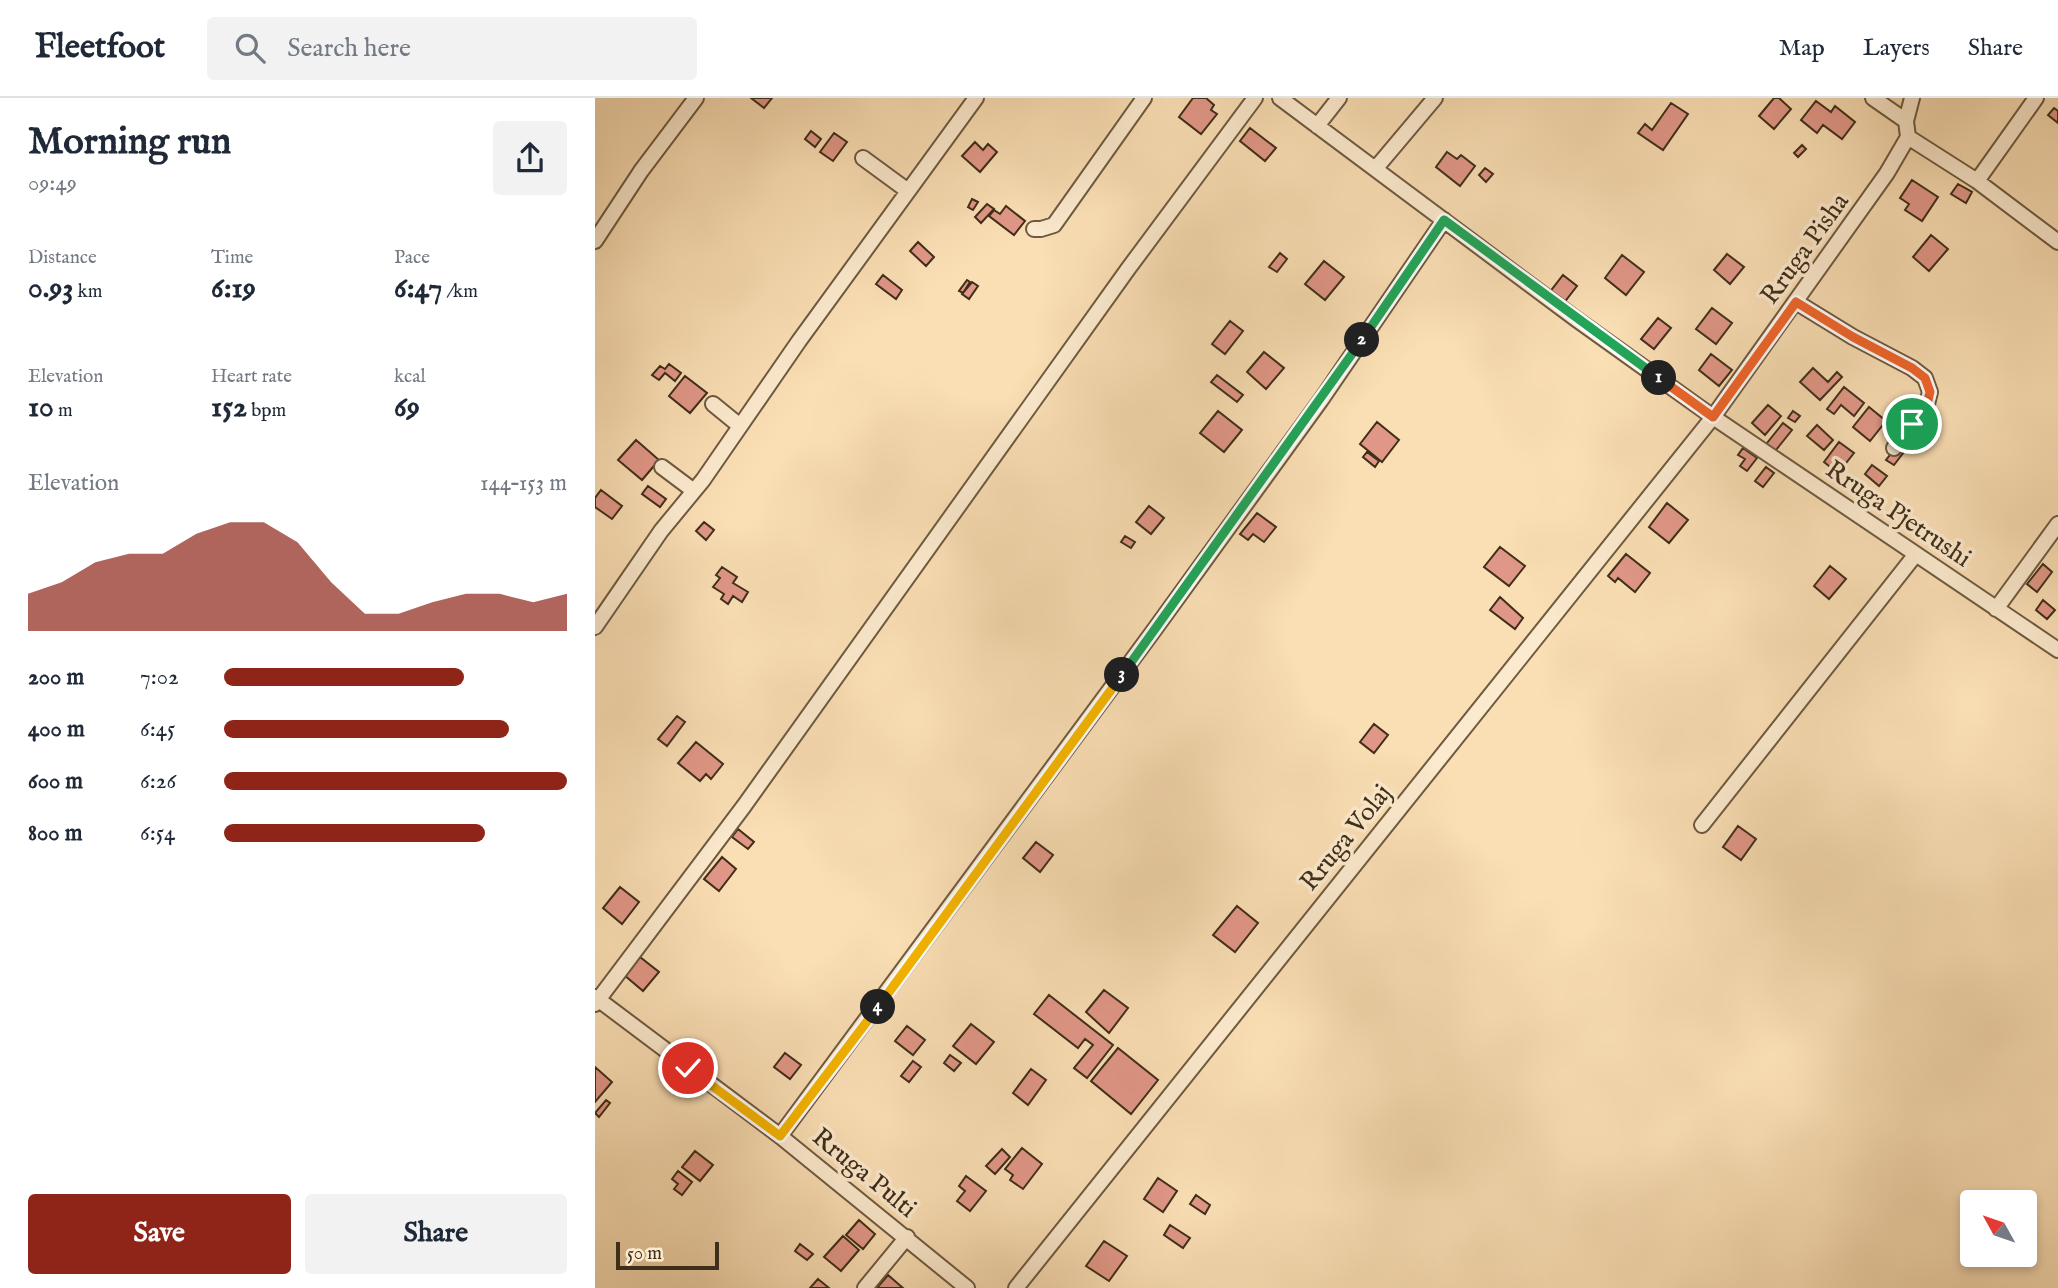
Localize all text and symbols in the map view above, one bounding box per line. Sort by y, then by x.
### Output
search box [207,17,697,80]
text: Fleetfoot [35,27,165,69]
icon: search [231,29,269,67]
text: Search here [287,32,411,65]
text: Map [1779,33,1825,64]
text: Layers [1863,33,1930,64]
text: Share [1968,33,2023,64]
text: Morning run [28,119,231,167]
button: share [493,121,567,195]
text: 09:49 [28,169,77,198]
street label: Rruga Pisha [1754,186,1857,311]
text: Distance [28,246,97,270]
text: Time [211,246,253,270]
text: Pace [394,246,430,270]
text: 0.93 [28,270,73,308]
text: 6:19 [211,270,256,308]
text: 6:47 [394,270,442,308]
text: km [73,280,102,304]
text: /km [442,280,478,304]
pin: 2 [1345,322,1379,358]
text: 2 [1357,327,1366,351]
pin: 1 [1641,360,1677,396]
text: Elevation [28,365,103,389]
text: Heart rate [211,365,292,389]
text: kcal [394,365,426,389]
text: 1 [1655,365,1662,389]
text: 10 [28,389,54,427]
text: 152 [211,389,247,427]
text: 69 [394,389,420,427]
pin [1882,394,1942,454]
text: m [54,399,73,423]
text: bpm [247,399,286,423]
icon: arrive [1893,405,1931,443]
street label: Rruga Pjetrushi [1819,453,1977,575]
text: Elevation [28,469,119,498]
text: 144–153 m [480,469,567,498]
pin: 3 [1105,658,1139,692]
text: 3 [1118,662,1125,686]
text: 200 m [28,663,84,692]
text: 7:02 [140,663,179,692]
text: 400 m [28,715,85,744]
text: 6:45 [140,715,175,744]
text: 600 m [28,767,83,796]
text: 6:26 [140,767,176,796]
street label: Rruga Volaj [1293,778,1399,898]
text: 800 m [28,819,82,848]
text: 6:54 [140,819,175,848]
pin: 4 [861,990,895,1024]
text: 4 [873,994,882,1018]
pin [658,1038,718,1098]
icon: check [669,1049,707,1087]
street label: Rruga Pulti [805,1121,923,1225]
north arrow [1960,1190,2037,1267]
map controls [1960,1190,2037,1267]
button: Save [28,1194,291,1274]
button: Share [305,1194,567,1274]
scale bar [616,1239,719,1271]
text: 50 m [627,1242,662,1266]

